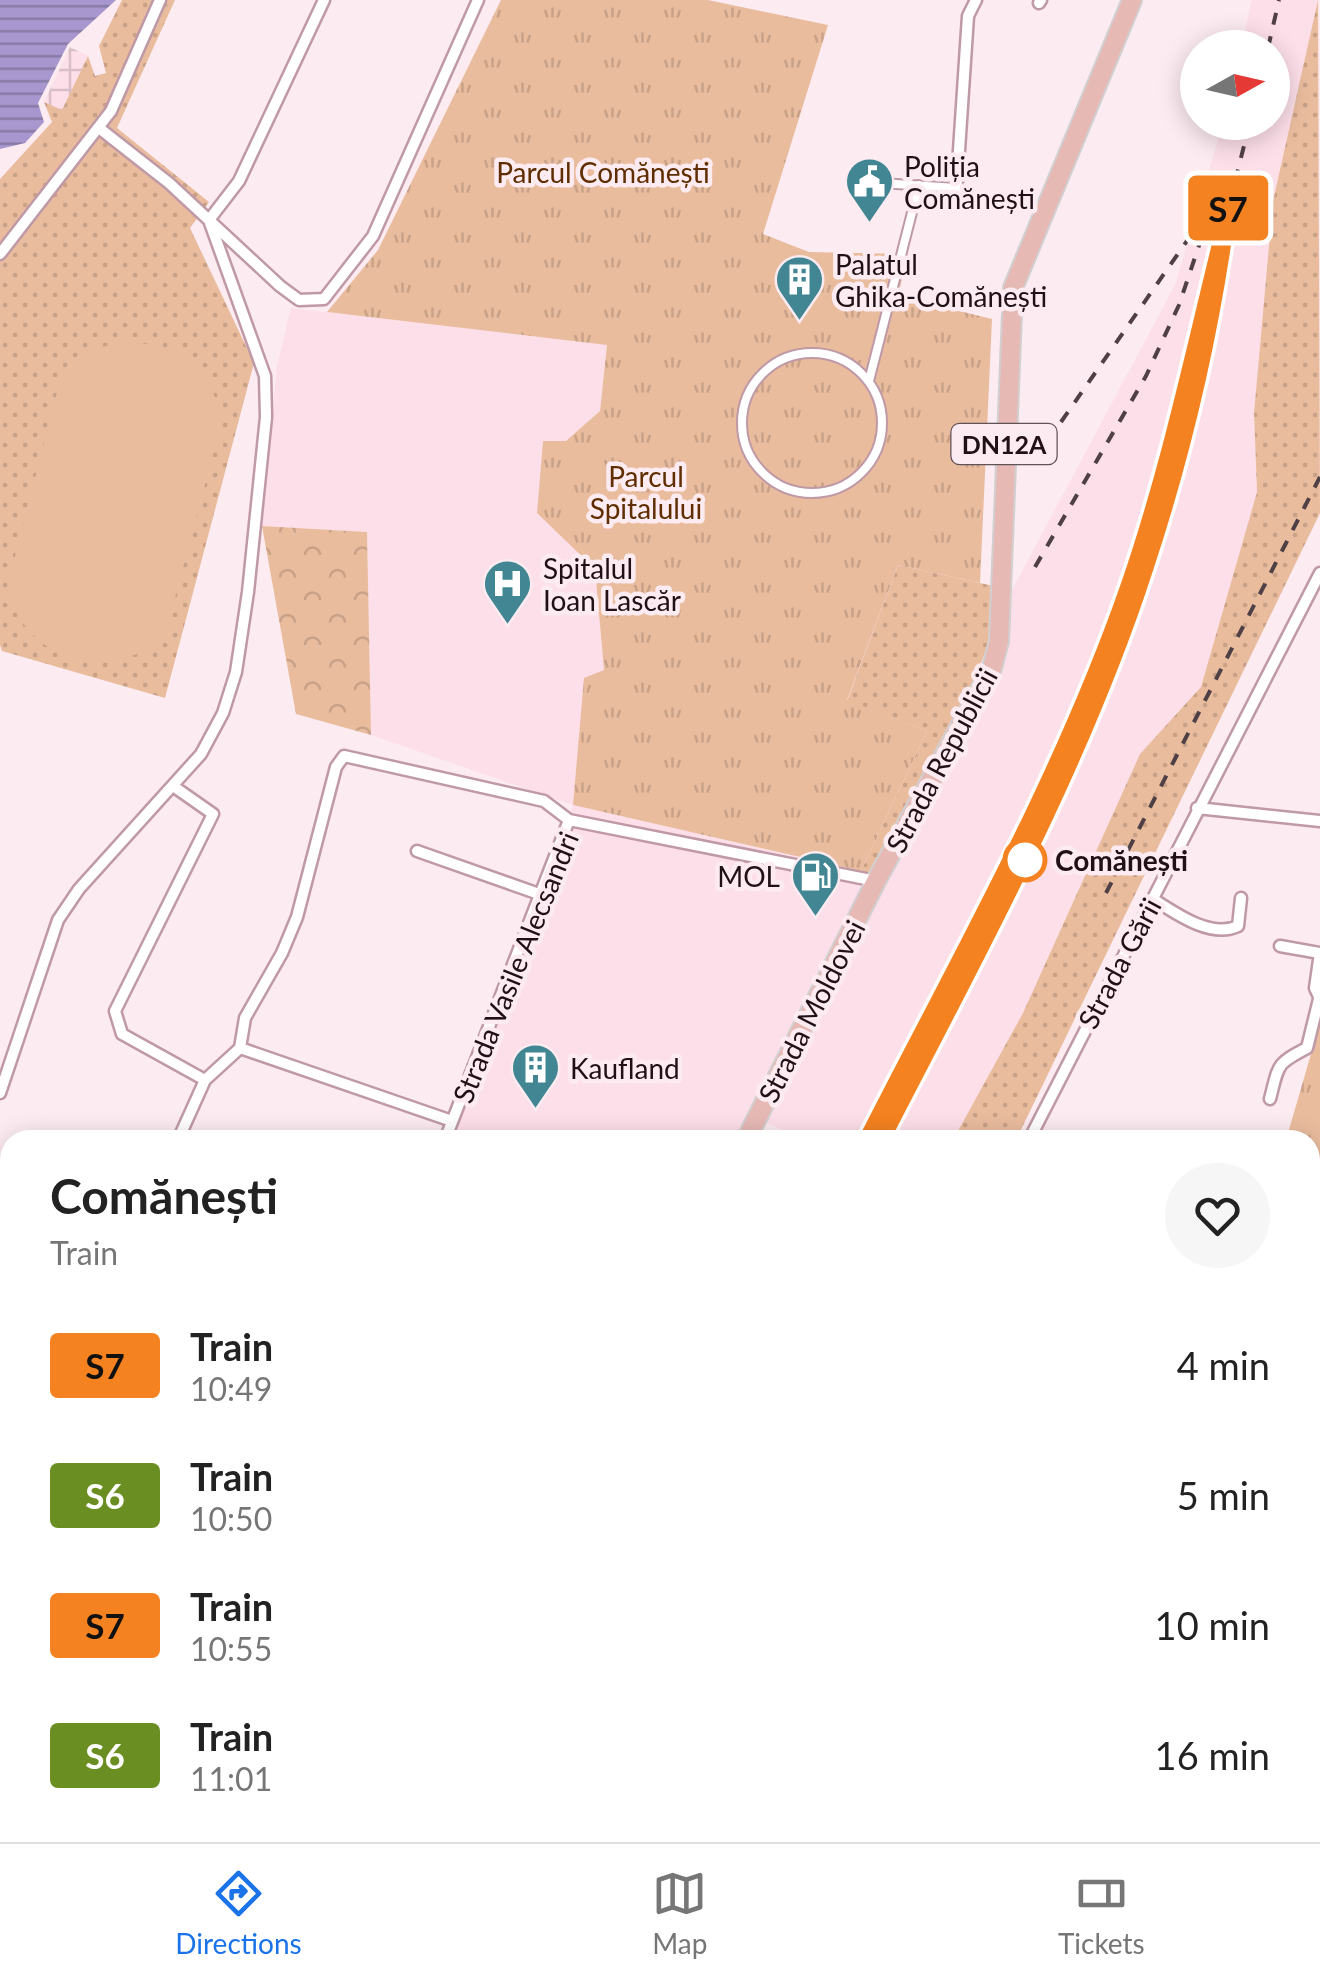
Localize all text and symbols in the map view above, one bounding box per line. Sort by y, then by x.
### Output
north arrow [1180,30,1290,140]
map controls [1180,30,1290,140]
place label: Poliția Comănești [904,149,1035,215]
park label: Parcul Comănești [496,155,710,189]
public building icon: Poliția Comănești [843,156,895,224]
line badge: S7 [1183,176,1273,240]
text: S7 [1208,187,1248,229]
place label: Palatul Ghika-Comănești [835,247,1047,313]
building icon: Palatul Ghika-Comănești [774,254,826,322]
road number: DN12A [952,424,1056,464]
park label: Parcul Spitalului [590,459,702,525]
place label: Spitalul Ioan Lascăr [543,551,681,617]
hospital icon: Spitalul Ioan Lascăr [482,558,534,626]
street label: Strada Republicii [878,662,1004,858]
street label: Strada Vasile Alecsandri [445,826,585,1108]
marker: Comănești [1004,839,1046,881]
place label: Comănești [1055,843,1188,877]
fuel station icon: MOL [789,850,841,918]
place label: MOL [717,859,780,893]
street label: Strada Gării [1070,892,1168,1034]
street label: Strada Moldovei [750,914,872,1108]
building icon: Kaufland [509,1042,561,1110]
place label: Kaufland [570,1051,680,1085]
button: heart [1165,1163,1270,1268]
text: Comănești [50,1167,278,1224]
text: Train [50,1233,118,1272]
text: Train [190,1323,273,1369]
text: 4 min [1177,1342,1270,1388]
text: S7 [85,1344,125,1386]
text: 10:49 [190,1369,272,1408]
text: Train [190,1453,273,1499]
text: 5 min [1177,1472,1270,1518]
text: S6 [85,1474,125,1516]
text: 10:50 [190,1499,272,1538]
text: Train [190,1583,273,1629]
text: 10 min [1155,1602,1270,1648]
text: S7 [85,1604,125,1646]
text: 10:55 [190,1629,272,1668]
text: Train [190,1713,273,1759]
text: 16 min [1155,1732,1270,1778]
text: S6 [85,1734,125,1776]
text: 11:01 [190,1759,272,1798]
tab: Directions [175,1866,302,1960]
tab: Map [652,1866,707,1960]
tab: Tickets [1058,1866,1145,1960]

